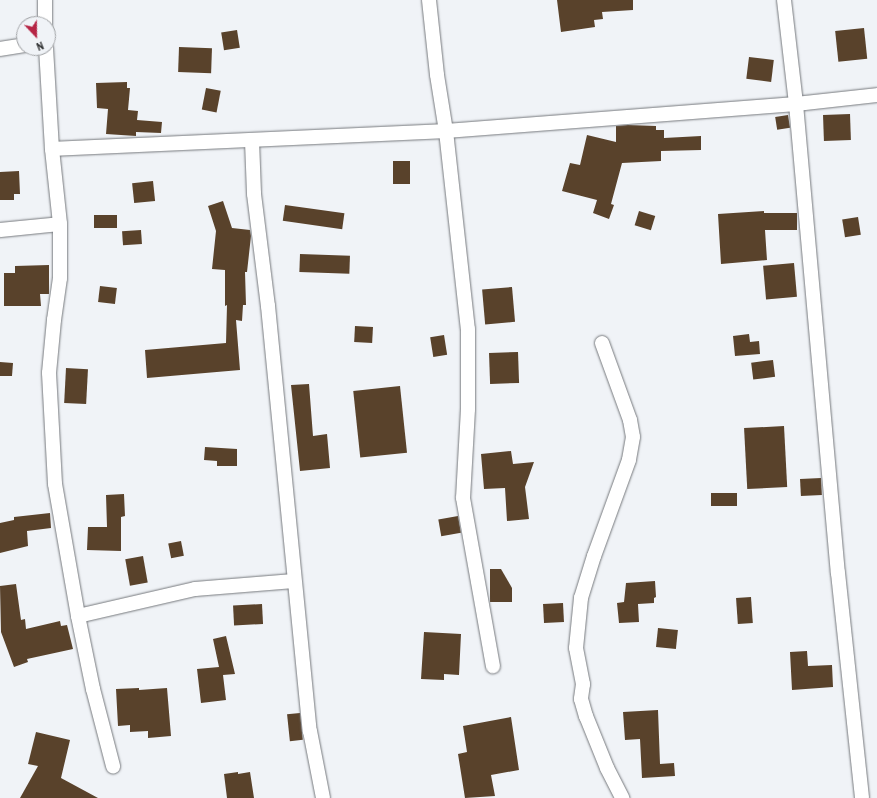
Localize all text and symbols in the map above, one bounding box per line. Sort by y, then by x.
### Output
north arrow [16,16,56,56]
text: N [34,38,46,54]

